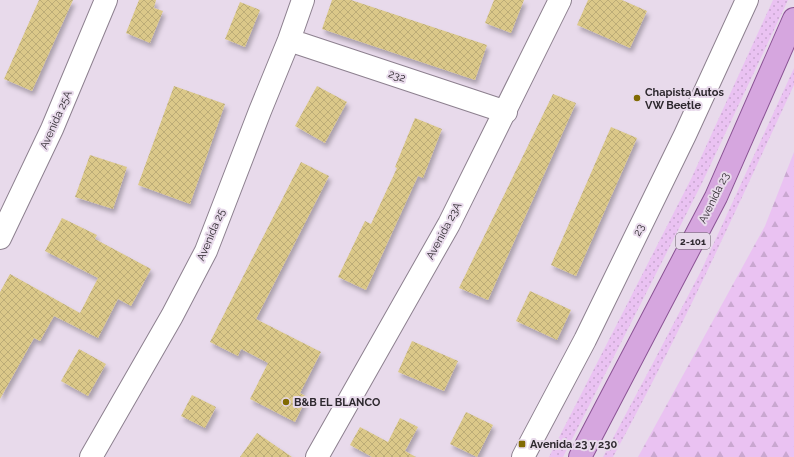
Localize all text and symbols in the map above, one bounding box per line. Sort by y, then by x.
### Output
street label: 232 [387,67,408,85]
place label: Chapista Autos VW Beetle [645,86,724,112]
street label: Avenida 25A [37,88,75,151]
marker: Chapista Autos VW Beetle [632,93,642,103]
street label: Avenida 23 [696,170,732,226]
street label: Avenida 23A [424,200,465,262]
street label: Avenida 25 [194,207,228,263]
street label: 23 [631,222,647,238]
road number: 2-101 [676,233,710,249]
place label: B&B EL BLANCO [294,396,380,409]
marker: B&B EL BLANCO [281,397,291,407]
place label: Avenida 23 y 230 [530,438,617,451]
marker: Avenida 23 y 230 [517,439,527,449]

